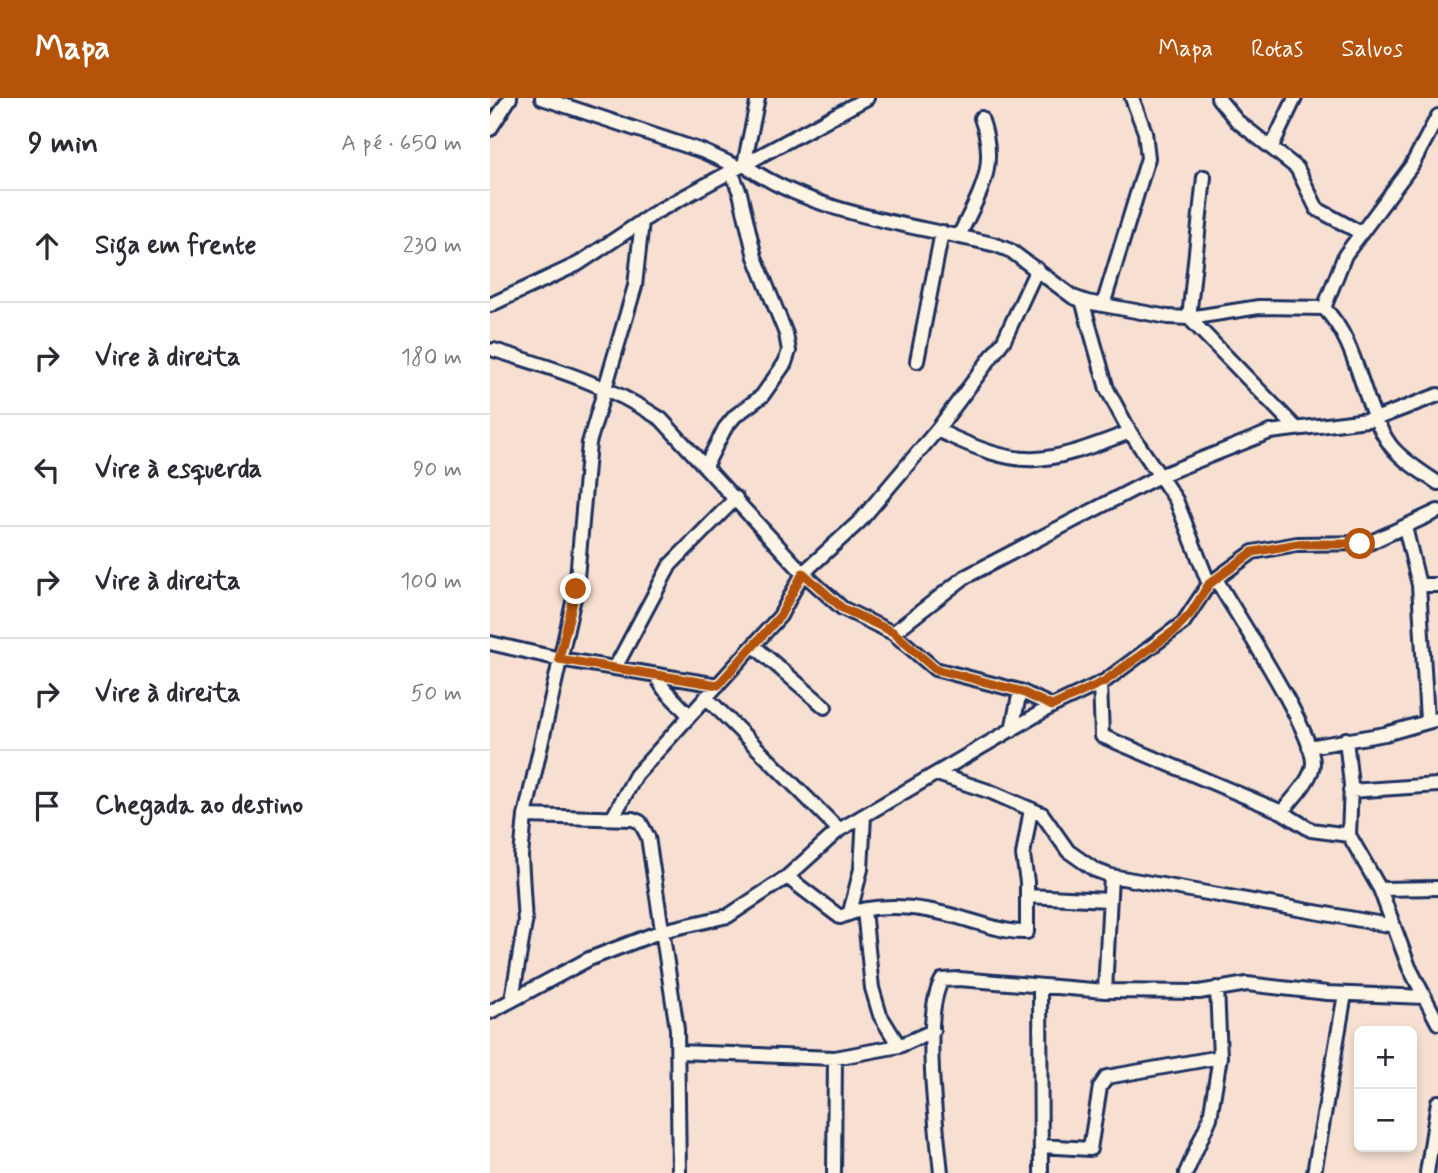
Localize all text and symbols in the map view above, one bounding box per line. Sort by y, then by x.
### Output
text: Mapa [35,27,110,71]
text: Mapa [1158,34,1213,65]
text: Rotas [1251,34,1303,65]
text: Salvos [1341,34,1403,65]
text: 9 min [28,124,98,163]
text: A pé · 650 m [341,129,462,159]
icon: ahead [28,227,66,265]
text: Siga em frente [95,229,256,263]
text: 230 m [403,231,462,261]
icon: right [28,339,66,377]
text: Vire à direita [95,341,241,375]
text: 180 m [401,343,462,373]
icon: left [28,451,66,489]
text: Vire à esquerda [95,453,262,487]
text: 90 m [413,455,462,485]
route start [1344,528,1375,559]
icon: right [28,563,66,601]
text: Vire à direita [95,565,241,599]
text: 100 m [400,567,462,597]
route end [560,573,591,604]
icon: right [28,675,66,713]
text: Vire à direita [95,677,241,711]
text: 50 m [411,679,462,709]
icon: arrive [28,787,66,825]
text: Chegada ao destino [95,789,303,823]
map controls [1354,1026,1417,1152]
button: + [1354,1026,1417,1089]
button: − [1354,1089,1417,1152]

